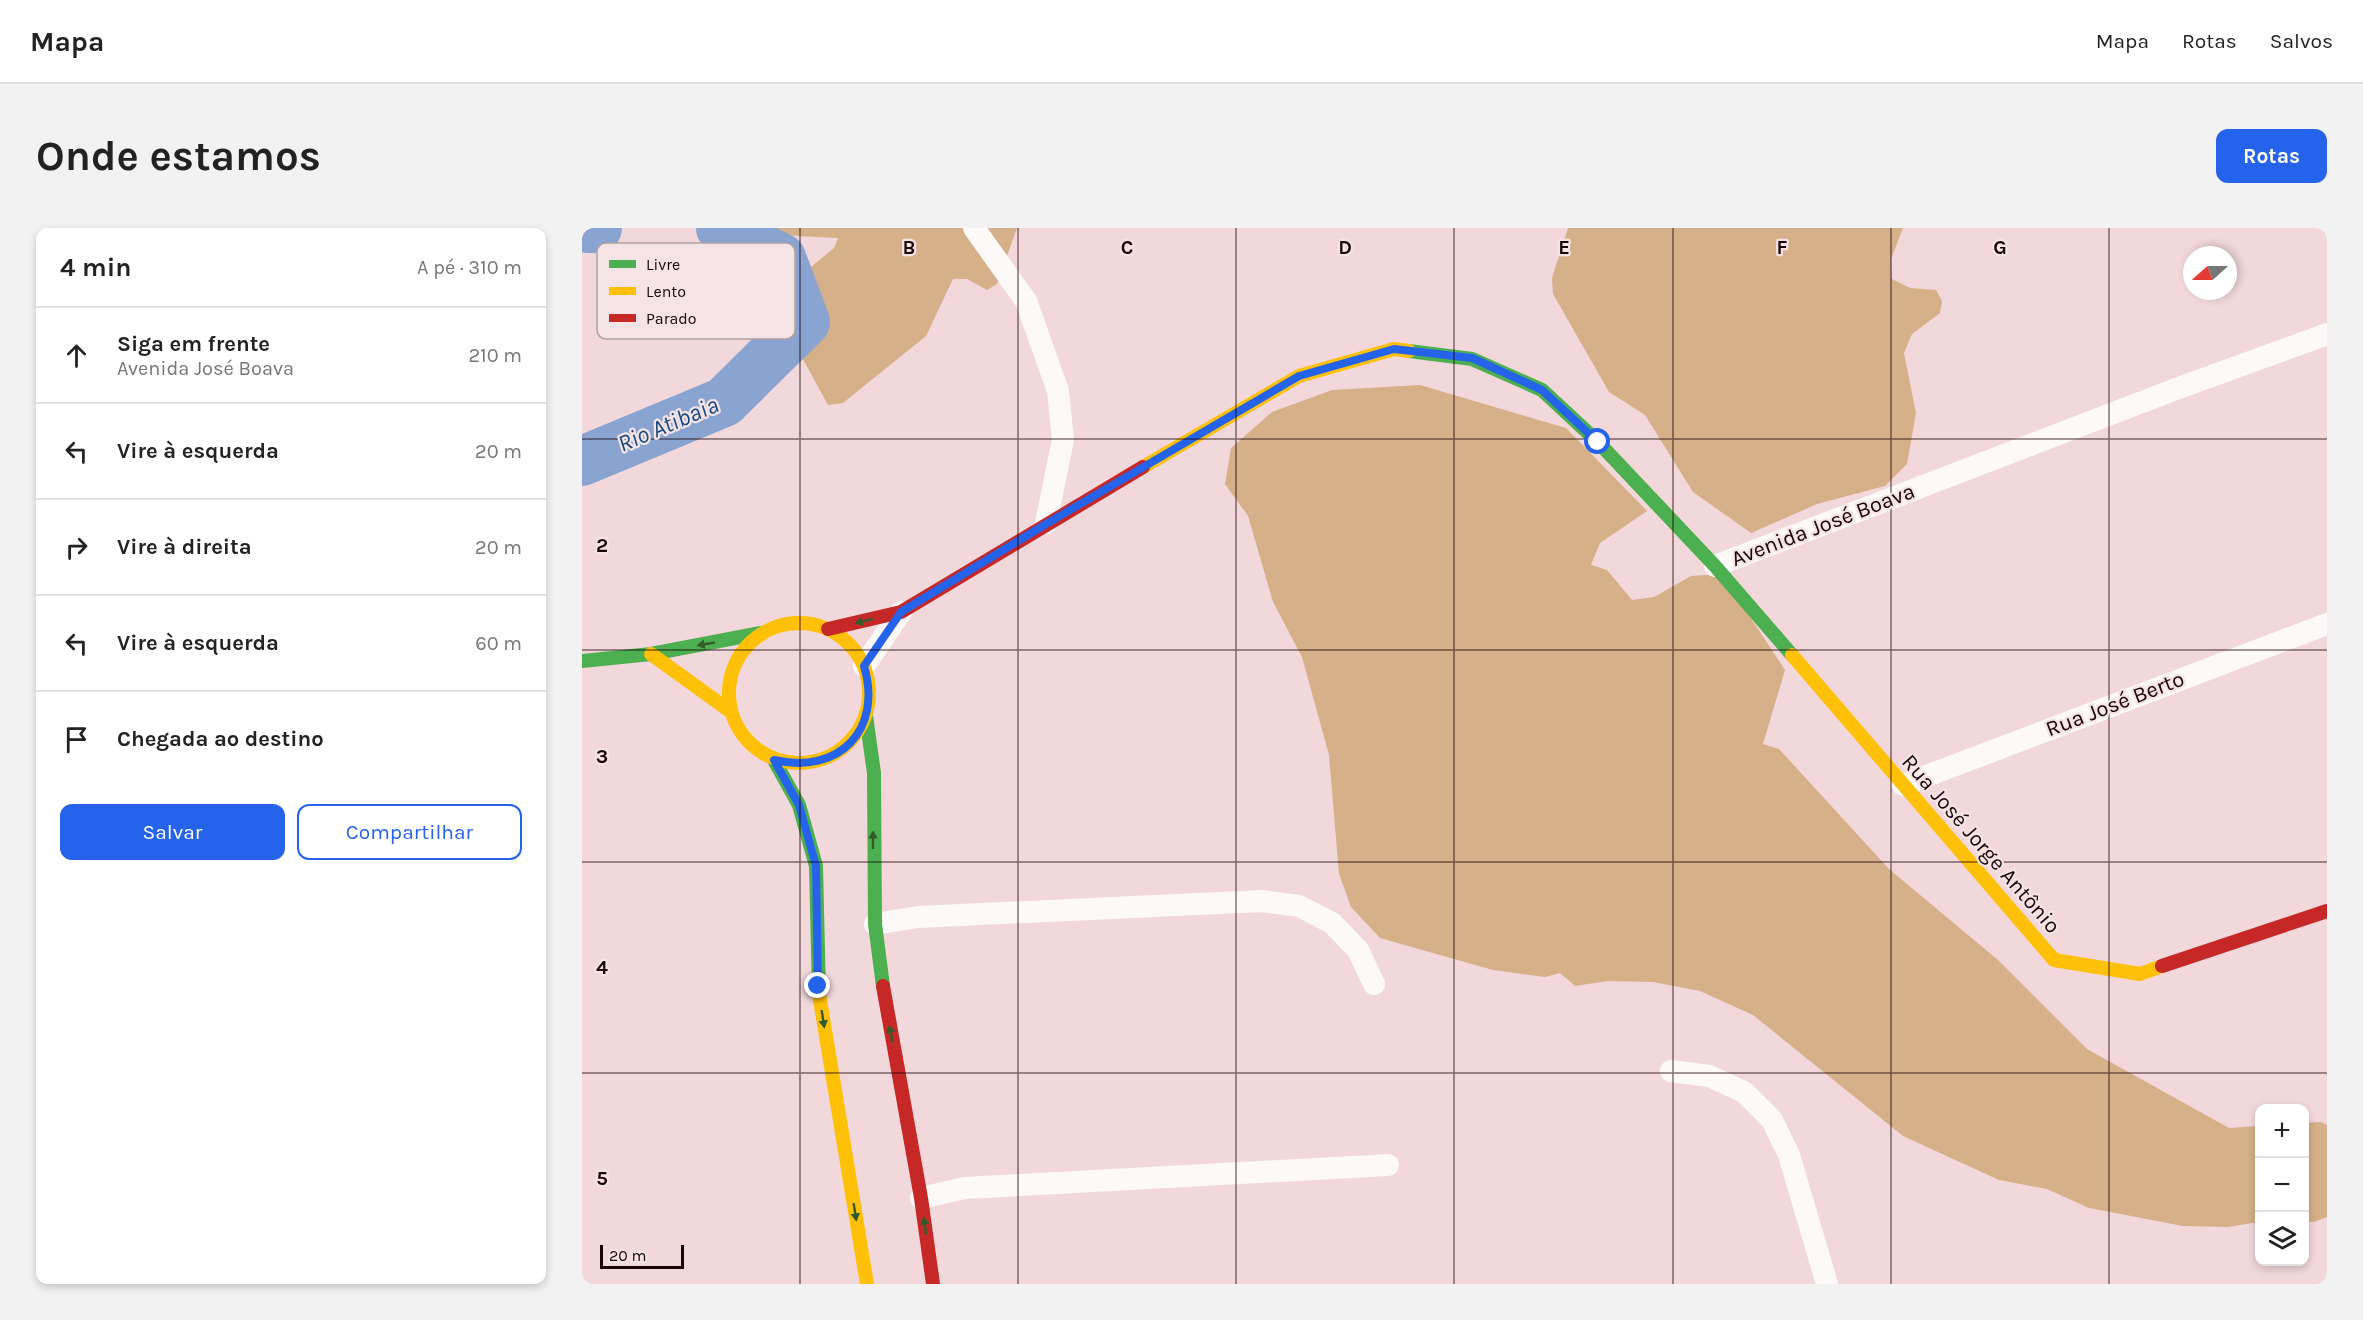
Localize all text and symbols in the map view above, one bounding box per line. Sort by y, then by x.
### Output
text: Mapa [30,25,104,58]
text: Mapa [2096,29,2149,53]
text: Rotas [2182,29,2237,53]
text: Salvos [2270,29,2333,53]
button: Rotas [2216,129,2327,183]
text: Onde estamos [36,131,321,181]
text: B [903,236,915,259]
text: C [1121,236,1133,259]
text: D [1338,236,1352,259]
text: E [1558,236,1570,259]
text: F [1777,236,1788,259]
text: G [1993,236,2007,259]
legend [597,243,795,339]
north arrow [2183,246,2237,300]
text: 4 min [60,252,131,283]
text: Livre [646,255,680,274]
text: A pé · 310 m [417,256,522,279]
text: Lento [646,282,686,301]
text: Parado [646,309,696,328]
text: Siga em frente [117,331,270,357]
icon: ahead [60,339,93,372]
text: 210 m [468,344,522,367]
text: Avenida José Boava [117,357,294,380]
water label: Rio Atibaia [613,390,723,458]
route start [1584,428,1610,454]
icon: left [60,435,93,468]
text: Vire à esquerda [117,438,279,464]
text: 20 m [475,440,522,463]
street label: Avenida José Boava [1727,478,1919,572]
icon: right [60,531,93,564]
text: Vire à direita [117,534,252,560]
text: 2 [596,534,608,557]
text: 20 m [475,536,522,559]
one-way arrow [855,616,874,626]
icon: left [60,627,93,660]
text: Vire à esquerda [117,630,279,656]
text: 60 m [475,632,522,655]
one-way arrow [696,639,715,648]
street label: Rua José Berto [2042,666,2188,742]
icon: arrive [60,723,93,756]
text: Chegada ao destino [117,726,324,752]
text: 3 [596,745,608,768]
street label: Rua José Jorge Antônio [1896,749,2066,939]
button: Salvar [60,804,285,860]
button: Compartilhar [297,804,522,860]
one-way arrow [868,831,878,850]
text: 4 [596,956,608,979]
route end [804,972,830,998]
one-way arrow [819,1010,828,1029]
one-way arrow [886,1024,895,1043]
map controls [2255,1104,2309,1266]
button: + [2255,1104,2309,1158]
button: − [2255,1158,2309,1212]
text: 5 [596,1167,608,1190]
one-way arrow [851,1202,860,1221]
button: layers [2255,1212,2309,1266]
one-way arrow [920,1216,929,1235]
scale bar [600,1242,684,1270]
text: 20 m [609,1246,647,1265]

